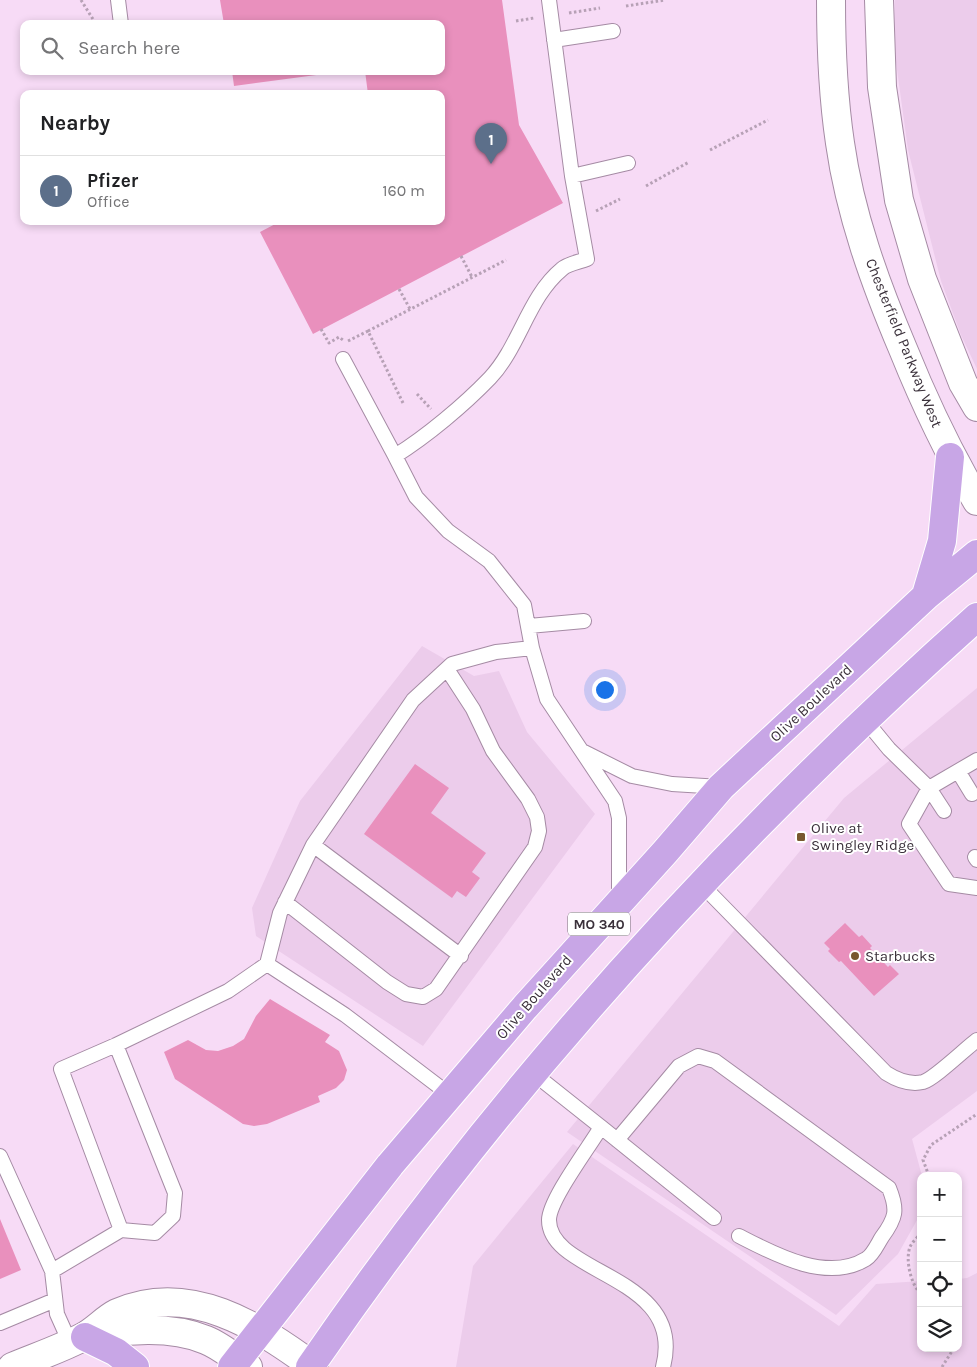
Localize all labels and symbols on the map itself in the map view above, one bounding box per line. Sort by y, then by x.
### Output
pin: 1 [475,123,507,164]
street label: Chesterfield Parkway West [862,256,946,431]
street label: Olive Boulevard [766,660,856,746]
your location [592,677,618,703]
place label: Olive at Swingley Ridge [811,819,914,854]
marker: Olive at Swingley Ridge [795,831,807,843]
road number: MO 340 [568,912,630,936]
place label: Starbucks [865,947,935,965]
marker: Starbucks [849,950,861,962]
street label: Olive Boulevard [493,951,575,1043]

